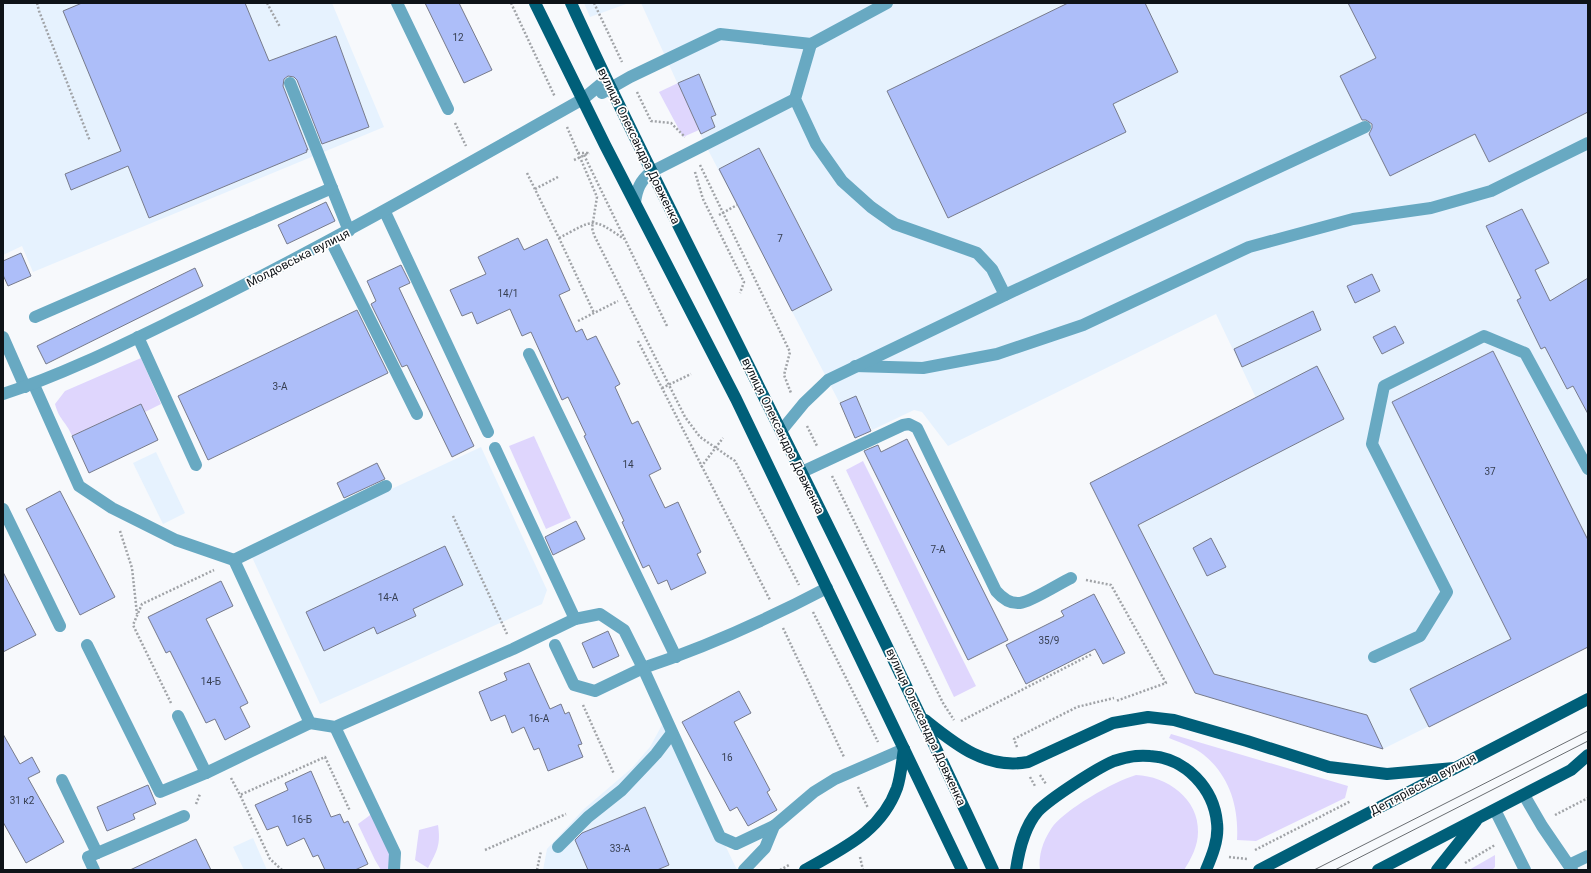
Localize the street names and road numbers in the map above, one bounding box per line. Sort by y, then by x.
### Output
street label: вулиця Олександра Довженка [595,66,683,226]
street label: Молдовська вулиця [244,226,352,290]
street label: вулиця Олександра Довженка [739,356,827,516]
street label: вулиця Олександра Довженка [883,646,969,808]
street label: Дегтярівська вулиця [1368,750,1478,818]

